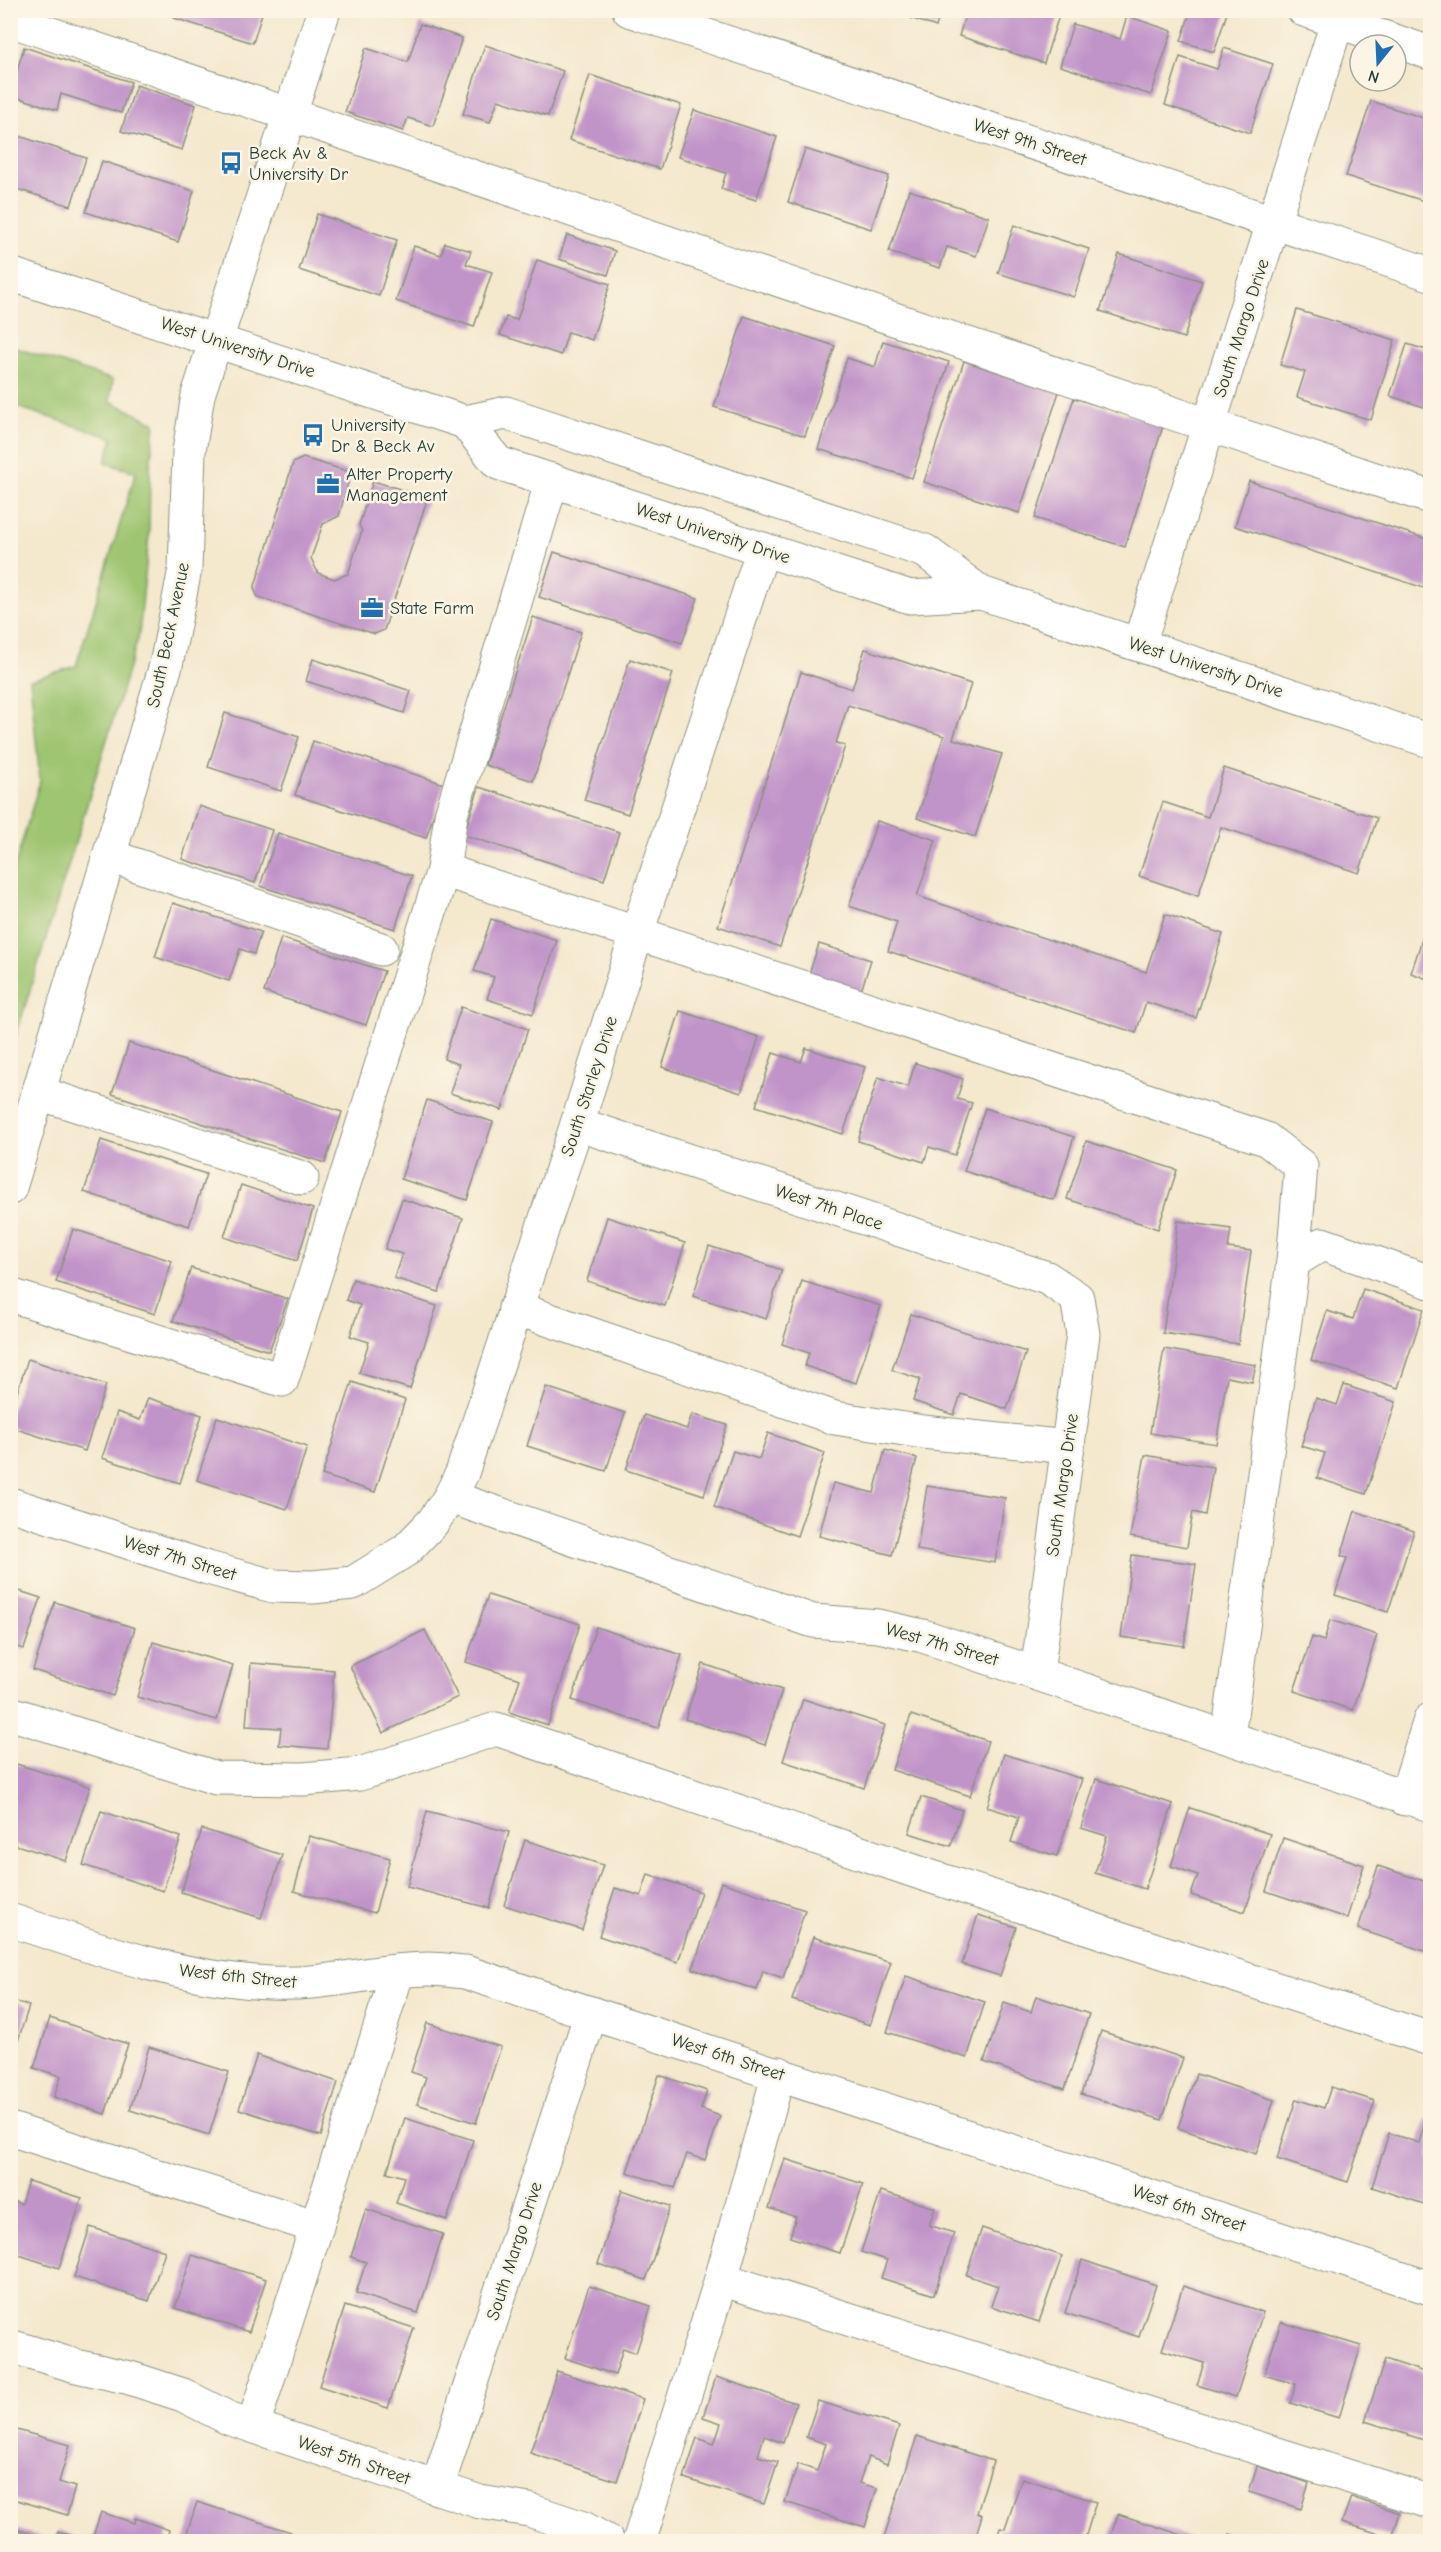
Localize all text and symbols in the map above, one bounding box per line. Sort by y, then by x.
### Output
north arrow [1348,33,1408,93]
text: N [1366,66,1381,86]
street label: West 9th Street [971,114,1090,171]
place label: Beck Av & University Dr [249,143,349,185]
bus stop icon: Beck Av & University Dr [218,150,244,176]
street label: South Margo Drive [1209,256,1274,400]
street label: West University Drive [158,313,318,382]
place label: University Dr & Beck Av [331,415,435,457]
bus stop icon: University Dr & Beck Av [300,422,326,448]
place label: Alter Property Management [346,464,454,506]
office icon: Alter Property Management [315,471,341,497]
street label: West University Drive [633,499,793,568]
street label: South Beck Avenue [143,561,194,710]
office icon: State Farm [359,595,385,621]
place label: State Farm [390,598,474,619]
street label: West University Drive [1126,633,1286,702]
street label: South Starley Drive [557,1013,622,1159]
street label: West 7th Place [772,1180,886,1235]
street label: South Margo Drive [1042,1412,1083,1558]
street label: West 7th Street [121,1531,239,1586]
street label: West 7th Street [883,1618,1002,1671]
street label: West 6th Street [178,1960,298,1993]
street label: West 6th Street [669,2029,788,2086]
street label: South Margo Drive [482,2179,547,2323]
street label: West 6th Street [1130,2180,1249,2237]
street label: West 5th Street [295,2431,414,2490]

